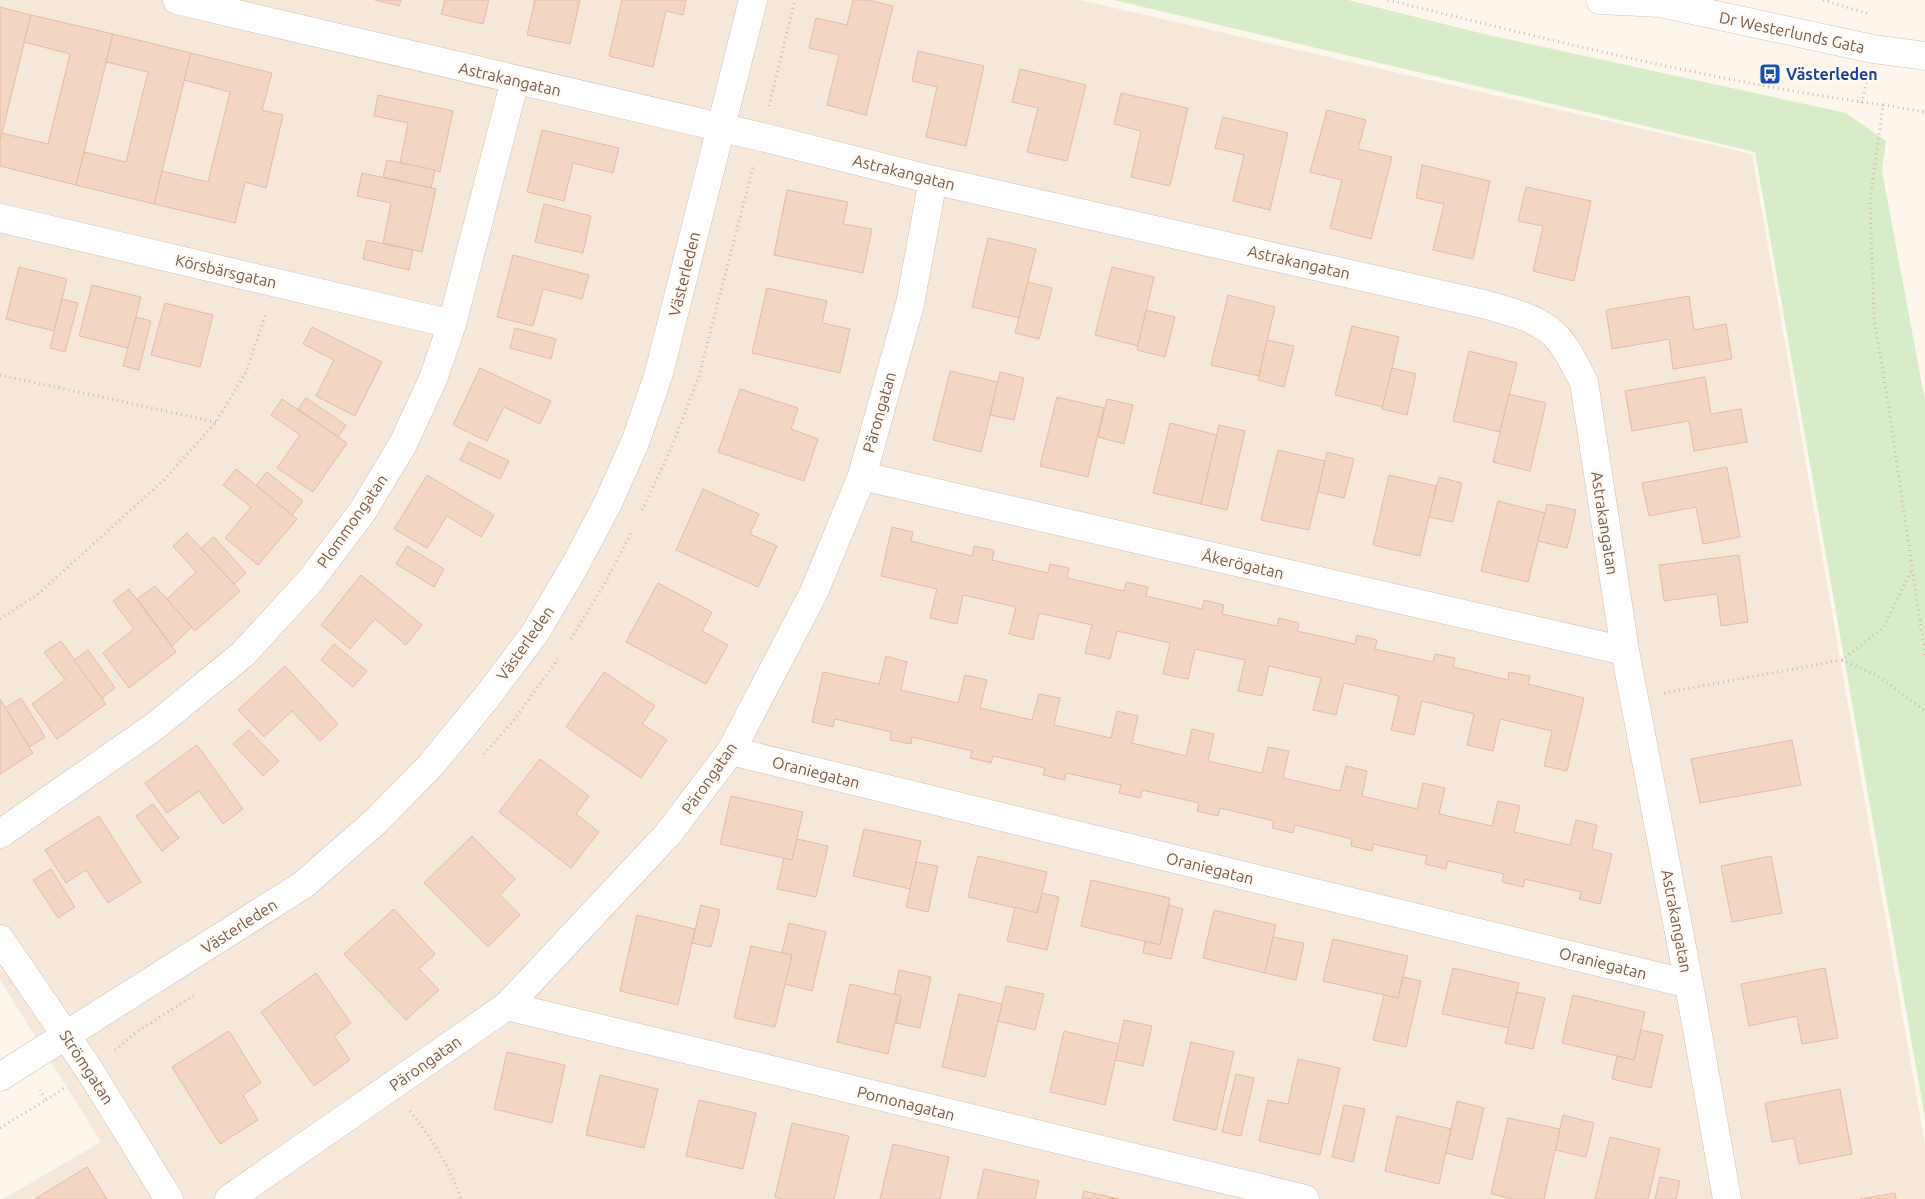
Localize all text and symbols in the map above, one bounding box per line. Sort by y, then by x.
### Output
street label: Dr Westerlunds Gata [1718,8,1866,56]
street label: Astrakangatan [457,58,563,100]
bus stop icon: Västerleden [1758,62,1782,86]
place label: Västerleden [1786,65,1878,83]
street label: Astrakangatan [851,151,957,193]
street label: Västerleden [665,230,703,318]
street label: Astrakangatan [1246,241,1352,283]
street label: Körsbärsgatan [174,251,278,291]
street label: Pärongatan [859,370,899,454]
street label: Astrakangatan [1588,470,1622,576]
street label: Plommongatan [313,471,391,571]
street label: Åkerögatan [1200,546,1286,582]
street label: Västerleden [493,602,557,684]
street label: Pärongatan [678,739,740,817]
street label: Oraniegatan [770,752,862,792]
street label: Oraniegatan [1164,848,1256,888]
street label: Astrakangatan [1658,868,1696,974]
street label: Västerleden [198,895,280,957]
street label: Oraniegatan [1557,943,1649,983]
street label: Strömgatan [56,1026,118,1108]
street label: Pärongatan [386,1032,464,1094]
street label: Pomonagatan [855,1082,957,1124]

